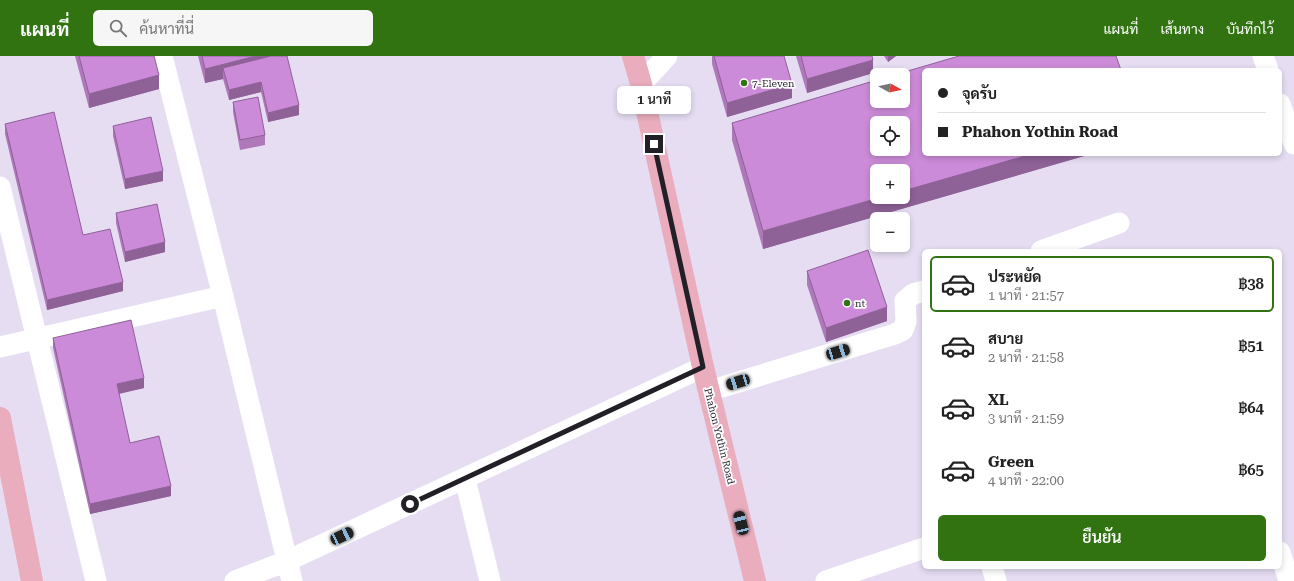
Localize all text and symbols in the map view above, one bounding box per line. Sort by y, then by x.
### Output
search box [93,10,373,46]
icon: search [107,17,129,39]
text: แผนที่ [20,18,69,41]
text: ค้นหาที่นี่ [139,20,194,38]
text: แผนที่ [1103,21,1138,37]
text: เส้นทาง [1160,21,1204,37]
text: บันทึกไว้ [1226,21,1274,37]
north arrow [870,68,910,108]
map controls [870,68,910,252]
marker: 7-Eleven [739,78,749,88]
place label: 7-Eleven [752,78,795,89]
text: จุดรับ [962,85,997,103]
callout: 1 นาที [617,86,691,114]
text: 1 นาที [637,92,671,107]
button: locate [870,116,910,156]
text: Phahon Yothin Road [962,123,1118,141]
route end [645,135,663,153]
button: + [870,164,910,204]
button: − [870,212,910,252]
icon: car [940,266,976,302]
text: ประหยัด [988,268,1041,286]
text: ฿38 [1239,275,1264,293]
text: 1 นาที · 21:57 [988,288,1064,303]
marker: nt [842,298,852,308]
place label: nt [855,298,865,309]
icon: car [940,328,976,364]
text: สบาย [988,330,1023,348]
text: ฿51 [1239,337,1264,355]
car [825,343,851,361]
text: 2 นาที · 21:58 [988,350,1064,365]
car [725,373,751,391]
street label: Phahon Yothin Road [702,387,737,486]
icon: car [940,390,976,426]
text: XL [988,391,1009,409]
text: ฿64 [1239,399,1264,417]
text: 3 นาที · 21:59 [988,411,1064,426]
icon: car [940,452,976,488]
text: Green [988,453,1034,471]
text: ฿65 [1239,461,1264,479]
text: 4 นาที · 22:00 [988,473,1064,488]
route start [401,495,419,513]
car [732,510,750,536]
button: ยืนยัน [938,515,1266,561]
car [329,525,355,547]

